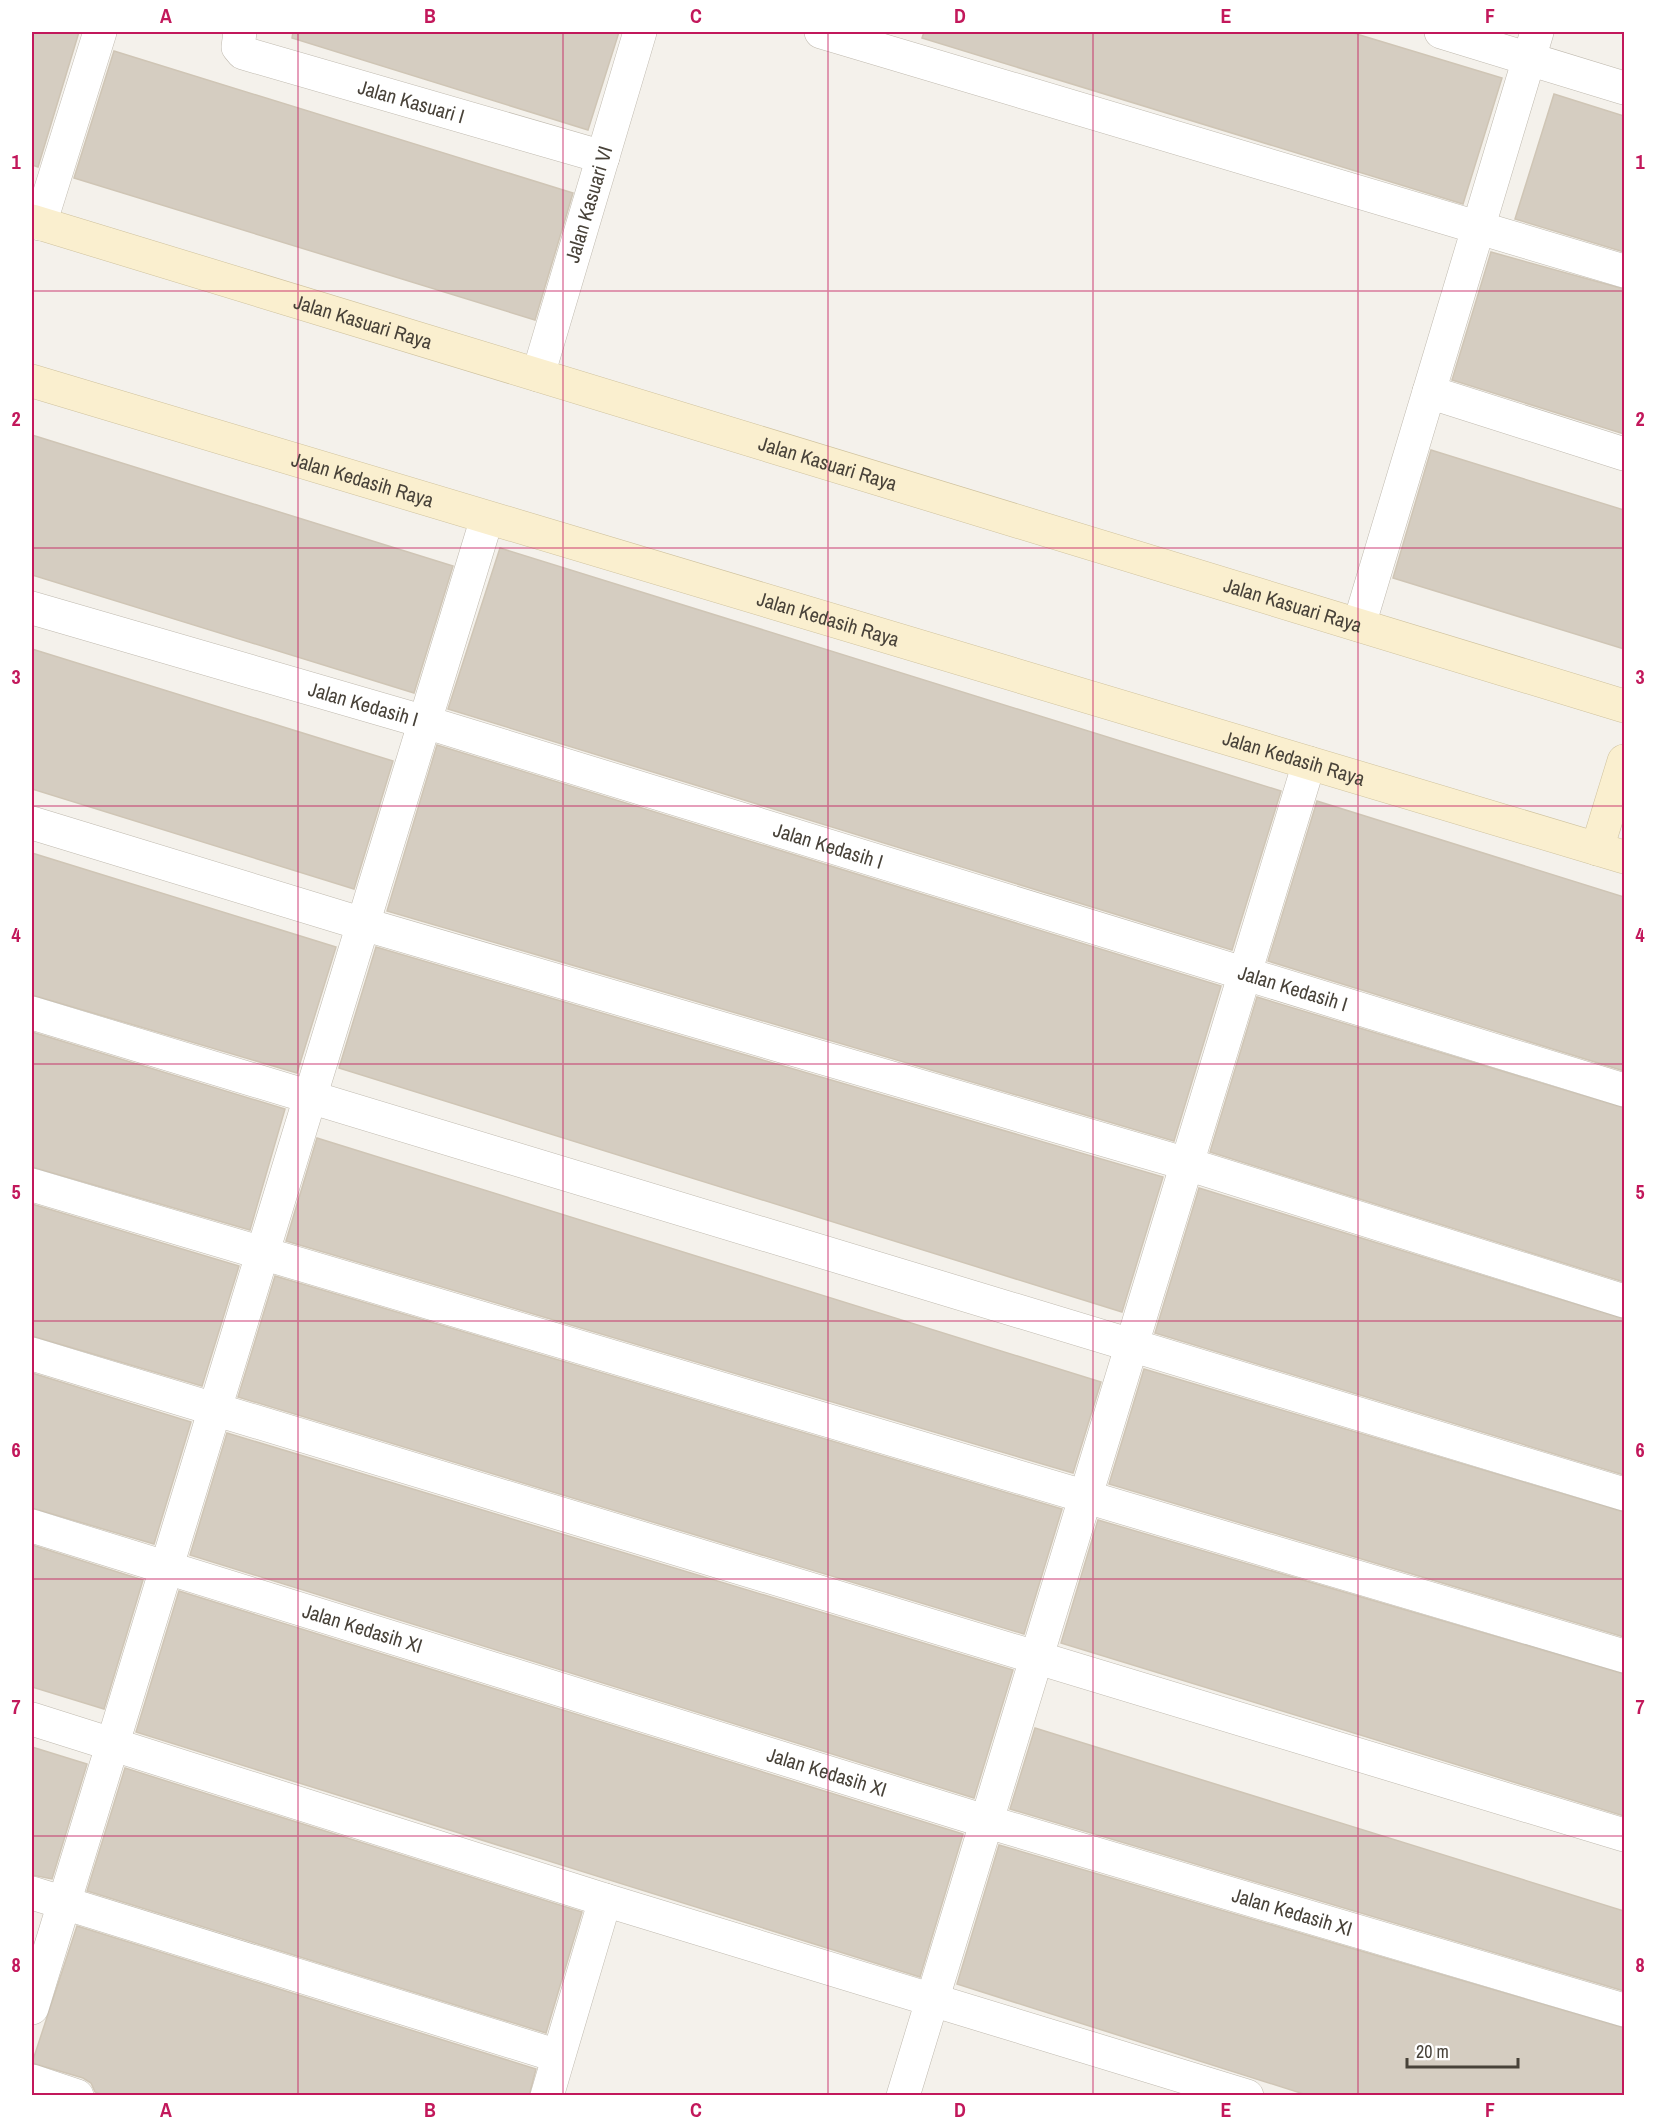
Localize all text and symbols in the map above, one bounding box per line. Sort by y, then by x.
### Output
text: A [160,2,172,29]
text: B [424,2,436,29]
text: C [690,2,702,29]
text: D [954,2,966,29]
text: E [1221,2,1232,29]
text: F [1485,2,1495,29]
street label: Jalan Kasuari I [355,73,468,129]
street label: Jalan Kasuari VI [558,143,618,266]
text: 1 [11,148,21,175]
text: 1 [1635,148,1645,175]
street label: Jalan Kasuari Raya [291,288,436,355]
text: 2 [11,405,21,432]
text: 2 [1635,405,1645,432]
street label: Jalan Kasuari Raya [756,429,900,497]
street label: Jalan Kedasih Raya [288,445,437,513]
street label: Jalan Kasuari Raya [1221,571,1365,638]
street label: Jalan Kedasih Raya [754,585,903,653]
text: 3 [11,663,21,690]
text: 3 [1635,663,1645,690]
street label: Jalan Kedasih I [305,675,422,732]
street label: Jalan Kedasih Raya [1220,724,1368,792]
street label: Jalan Kedasih I [770,816,886,875]
text: 4 [11,921,21,948]
text: 4 [1635,921,1645,948]
street label: Jalan Kedasih I [1235,958,1351,1017]
text: 5 [11,1178,21,1205]
text: 5 [1635,1178,1645,1205]
text: 6 [11,1436,21,1463]
text: 6 [1635,1436,1645,1463]
street label: Jalan Kedasih XI [299,1597,426,1659]
text: 7 [11,1693,21,1720]
text: 7 [1635,1693,1645,1720]
street label: Jalan Kedasih XI [764,1740,890,1803]
street label: Jalan Kedasih XI [1229,1881,1356,1942]
text: 8 [11,1951,21,1978]
text: 8 [1635,1951,1645,1978]
scale bar [1407,2031,1518,2069]
text: 20 m [1416,2039,1449,2064]
text: A [160,2096,172,2123]
text: B [424,2096,436,2123]
text: C [690,2096,702,2123]
text: D [954,2096,966,2123]
text: E [1221,2096,1232,2123]
text: F [1485,2096,1495,2123]

